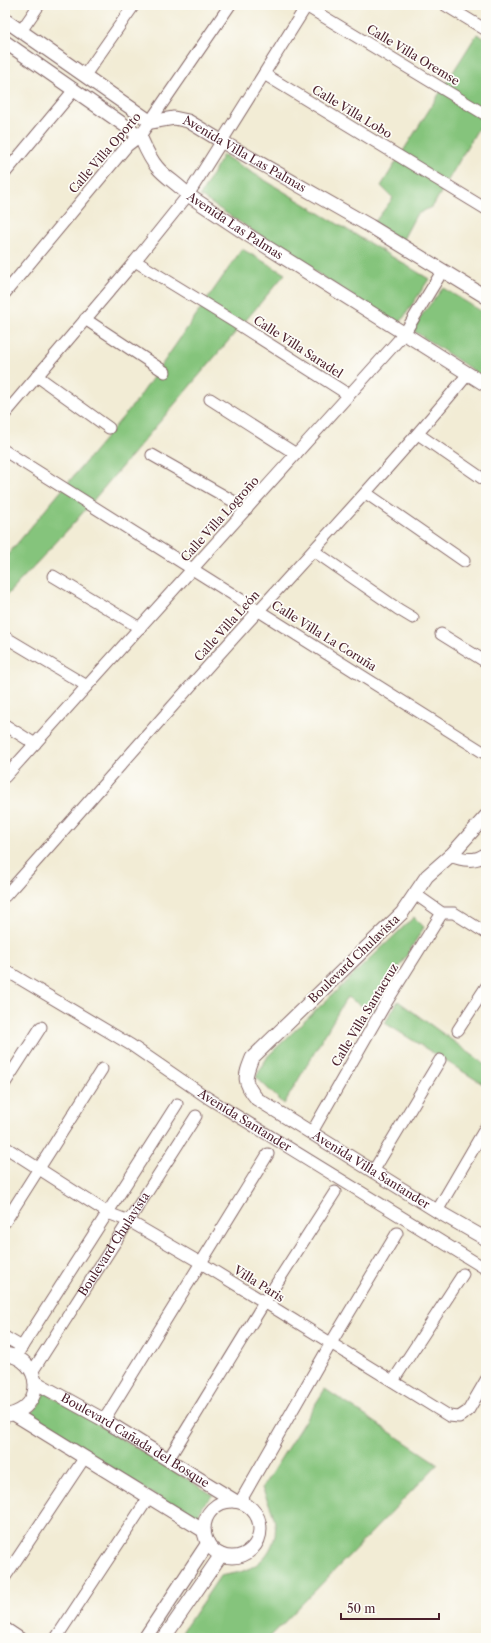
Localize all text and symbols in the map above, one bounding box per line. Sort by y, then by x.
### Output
street label: Calle Villa Oremse [364,21,463,88]
street label: Calle Villa Lobo [309,82,395,141]
street label: Calle Villa Oporto [65,109,144,196]
street label: Avenida Villa Las Palmas [181,112,309,195]
street label: Avenida Las Palmas [183,188,286,262]
street label: Calle Villa Saradel [251,312,346,381]
street label: Calle Villa Logroño [177,473,262,564]
street label: Calle Villa León [191,587,263,664]
street label: Calle Villa La Coruña [269,597,380,674]
street label: Boulevard Chulavista [305,911,403,1006]
street label: Calle Villa Santacruz [328,961,401,1069]
street label: Avenida Santander [194,1085,294,1155]
street label: Avenida Villa Santander [309,1127,433,1212]
street label: Boulevard Chulavista [75,1188,153,1299]
street label: Villa Paris [230,1262,287,1305]
street label: Boulevard Cañada del Bosque [59,1390,213,1490]
scale bar [341,1595,439,1621]
text: 50 m [347,1601,376,1616]

